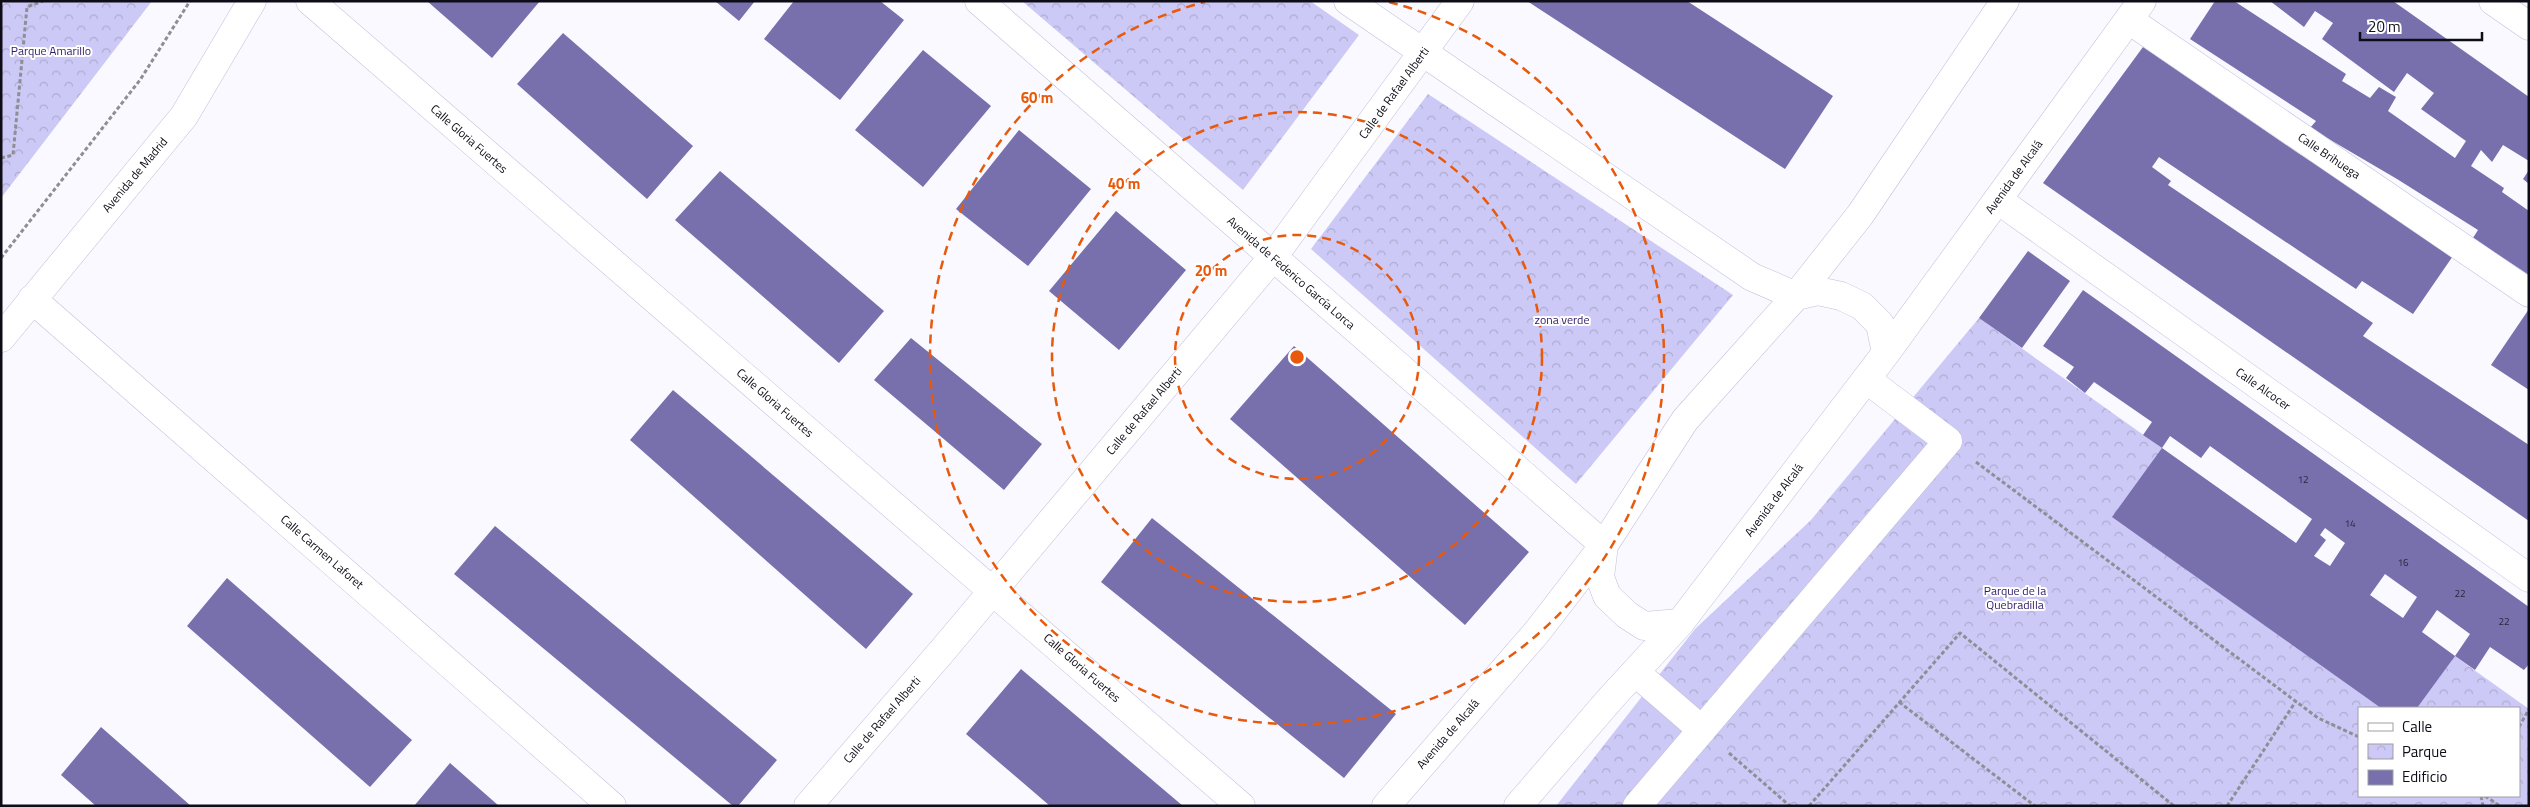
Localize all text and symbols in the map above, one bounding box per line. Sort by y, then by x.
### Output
scale bar [2360,10,2482,42]
text: 20 m [2368,15,2401,38]
park label: Parque Amarillo [11,41,91,60]
street label: Calle de Rafael Alberti [1354,43,1434,143]
text: 60 m [1021,86,1053,109]
street label: Calle Gloria Fuertes [426,100,513,178]
street label: Calle Brihuega [2294,128,2364,184]
street label: Avenida de Madrid [97,133,172,217]
street label: Avenida de Alcalá [1980,136,2047,218]
text: 40 m [1108,172,1140,195]
street label: Avenida de Federico García Lorca [1223,211,1360,334]
text: 20 m [1195,259,1227,282]
park label: zona verde [1535,310,1589,329]
centre of rings [1288,348,1306,366]
street label: Calle de Rafael Alberti [1101,362,1186,459]
street label: Calle Alcocer [2232,363,2295,415]
street label: Calle Gloria Fuertes [732,364,819,442]
street label: Avenida de Alcalá [1740,459,1808,540]
house number: 12 [2297,472,2309,487]
street label: Calle Carmen Laforet [277,510,369,594]
house number: 14 [2344,516,2356,531]
house number: 16 [2397,555,2409,570]
park label: Parque de la Quebradilla [1984,581,2046,614]
house number: 22 [2454,586,2466,601]
house number: 22 [2498,614,2510,629]
street label: Calle Gloria Fuertes [1039,629,1126,707]
street label: Calle de Rafael Alberti [838,672,925,767]
street label: Avenida de Alcalá [1412,694,1484,773]
legend [2358,707,2520,797]
text: Calle [2402,715,2432,738]
text: Parque [2402,740,2447,763]
text: Edificio [2402,765,2447,788]

